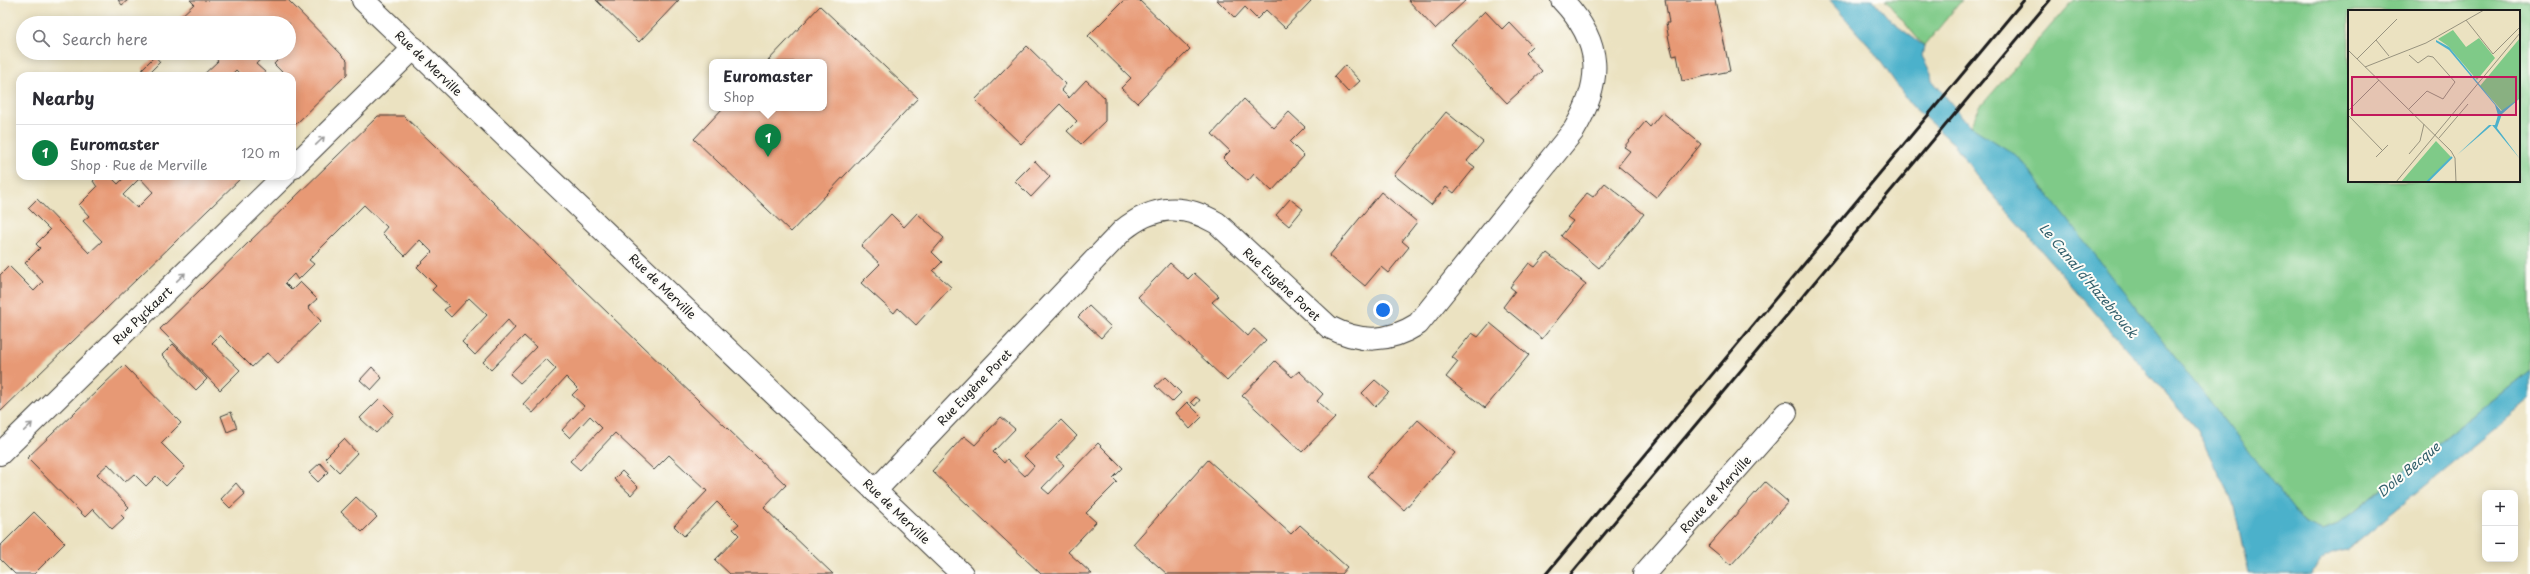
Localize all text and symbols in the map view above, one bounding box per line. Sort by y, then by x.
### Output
inset map [2348,10,2520,182]
search box [16,16,296,60]
street label: Rue de Merville [391,26,467,100]
icon: search [30,27,52,49]
text: Search here [62,27,148,50]
popup [709,59,827,111]
text: Euromaster [723,64,813,87]
text: Nearby [32,85,94,111]
text: Shop [723,87,754,106]
pin: 1 [755,124,781,157]
text: Euromaster [70,132,159,155]
one-way arrow [315,136,325,146]
text: 1 [42,143,48,162]
text: 120 m [241,143,280,162]
text: Shop · Rue de Merville [70,155,207,174]
water label: Le Canal d'Hazebrouck [2035,219,2143,342]
street label: Rue Eugène Poret [1239,243,1325,325]
street label: Rue de Merville [625,249,701,323]
one-way arrow [176,272,186,282]
street label: Rue Pyckaert [108,282,176,348]
your location [1373,300,1393,320]
street label: Rue Eugène Poret [933,345,1015,429]
one-way arrow [23,422,33,432]
water label: Dole Becque [2372,436,2444,501]
street label: Route de Merville [1675,451,1755,537]
street label: Rue de Merville [859,474,935,548]
map controls [2482,490,2518,562]
button: + [2482,490,2518,526]
button: − [2482,526,2518,562]

